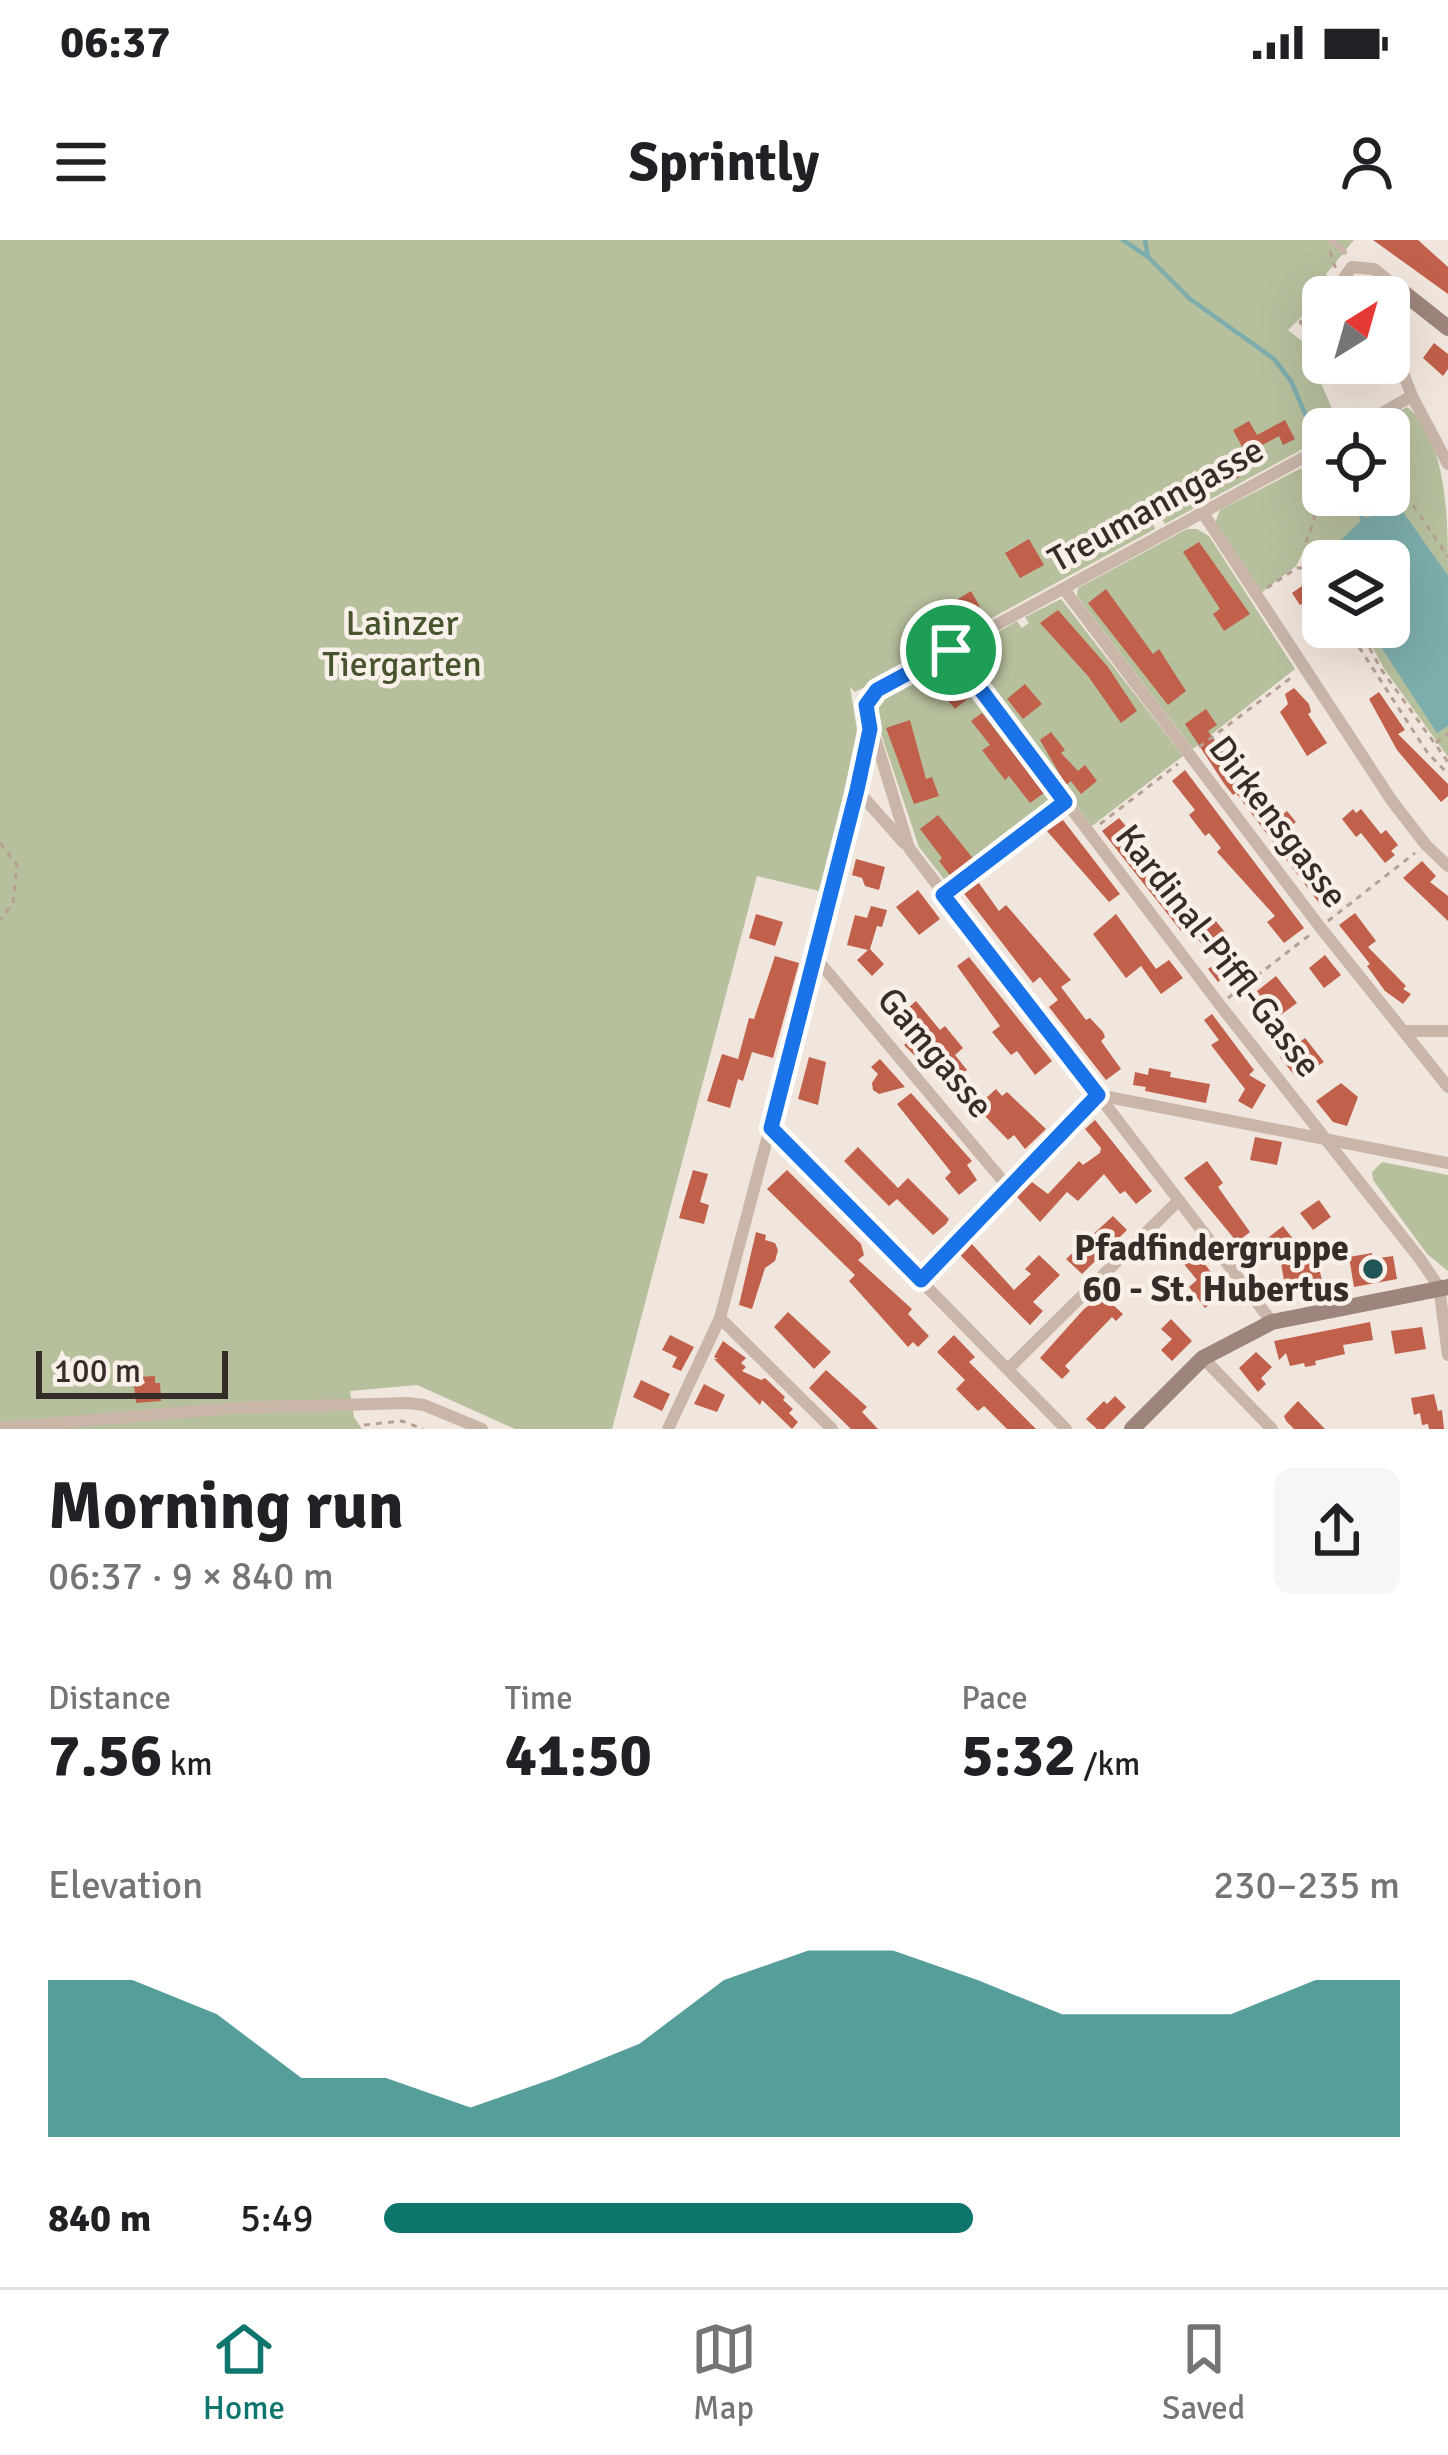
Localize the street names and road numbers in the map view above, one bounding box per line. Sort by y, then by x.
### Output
street label: Treumanngasse [1040,427,1272,583]
street label: Dirkensgasse [1199,727,1357,917]
street label: Kardinal-Piffl-Gasse [1105,816,1331,1086]
street label: Gamgasse [867,978,1003,1128]

